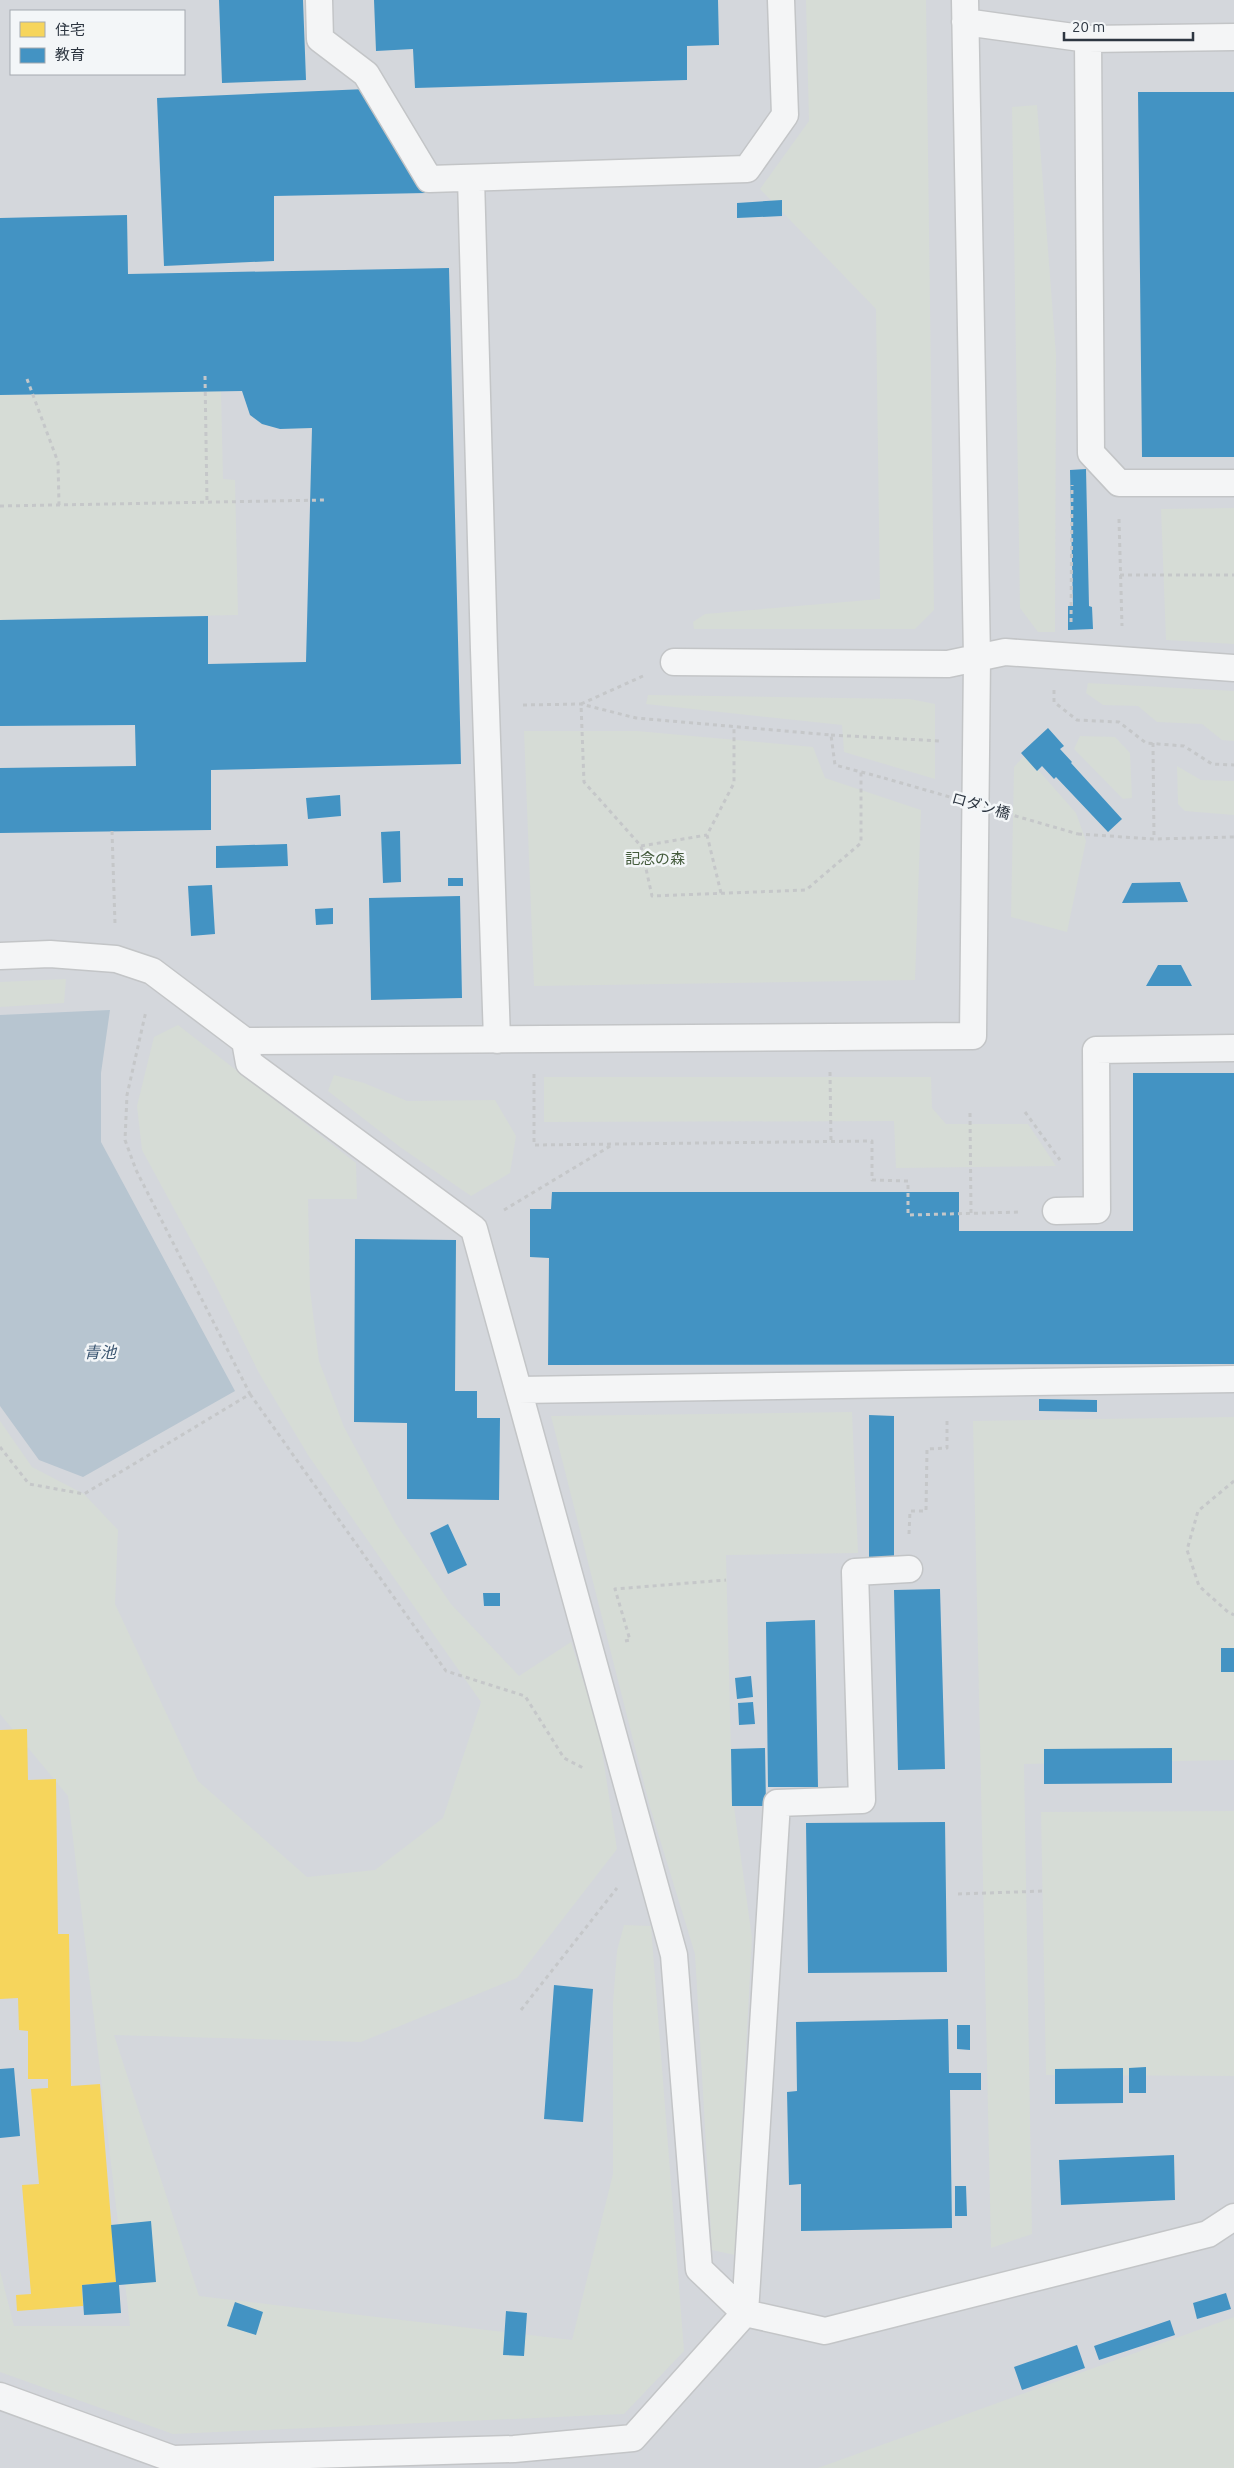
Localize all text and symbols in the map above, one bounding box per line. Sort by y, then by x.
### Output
legend [10,10,185,75]
scale bar [1064,10,1193,42]
text: 20 m [1072,18,1105,35]
text: 住宅 [55,21,85,38]
text: 教育 [55,46,85,63]
street label: ロダン橋 [950,789,1012,822]
park label: 記念の森 [625,850,685,867]
water label: 青池 [84,1343,118,1361]

